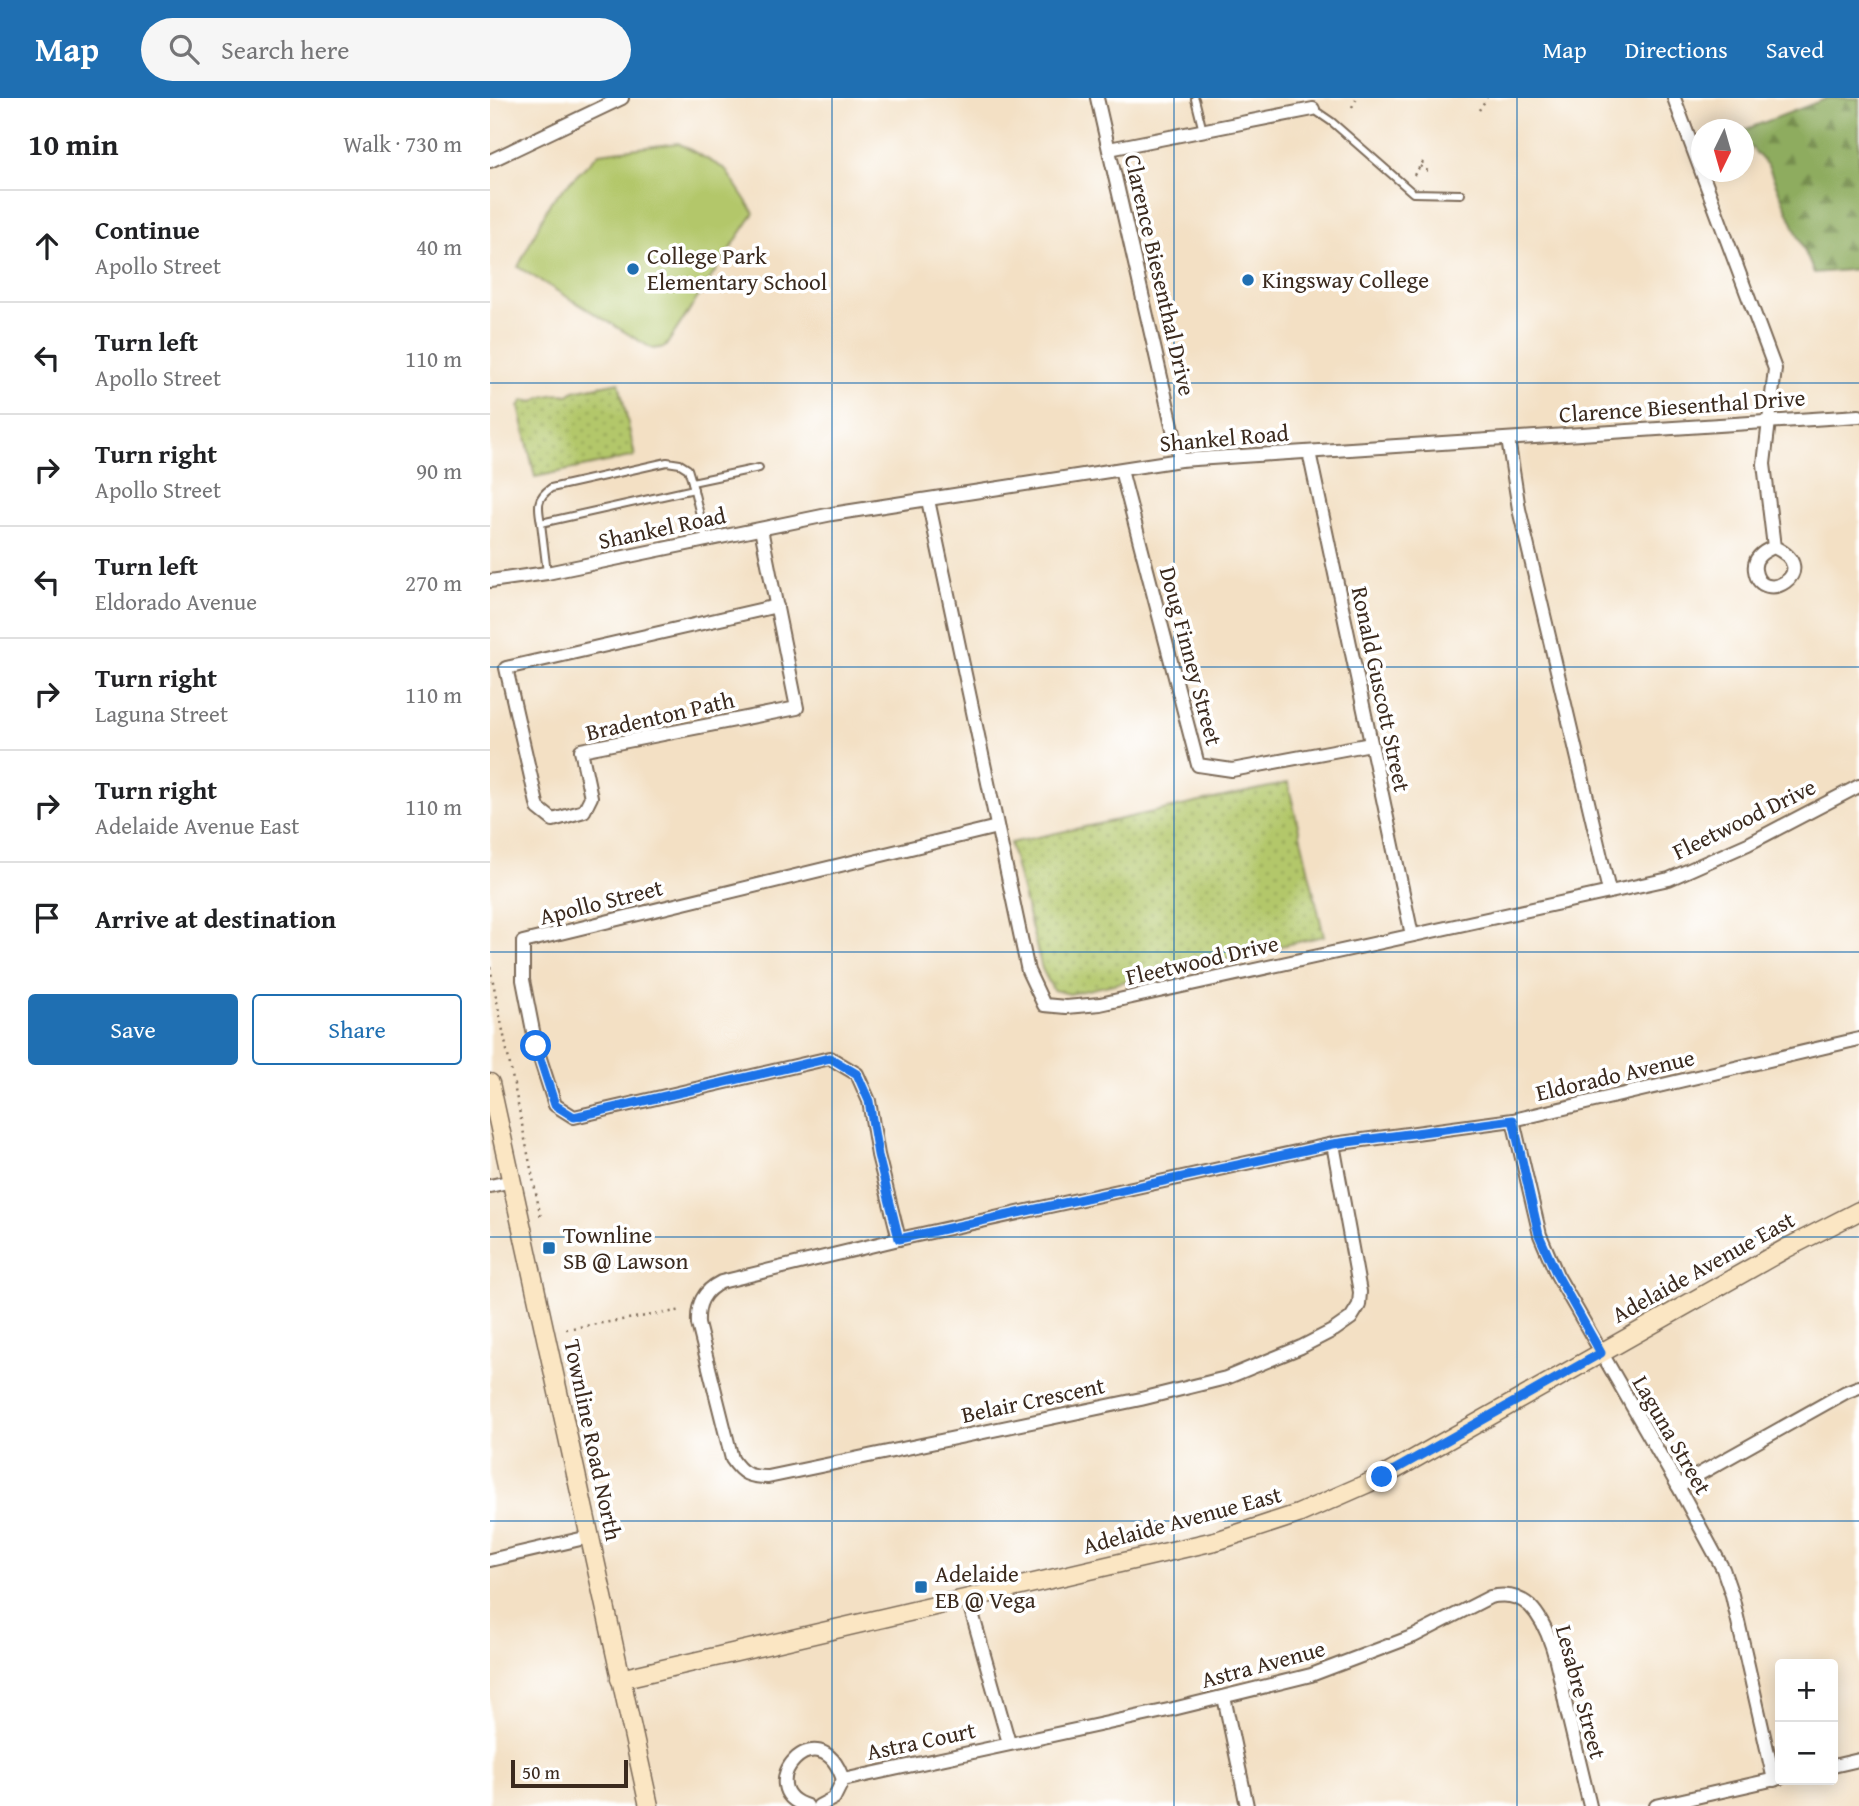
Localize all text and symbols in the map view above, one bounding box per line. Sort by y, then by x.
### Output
search box [141,18,631,81]
text: Map [35,25,99,73]
icon: search [165,30,203,68]
text: Search here [221,30,349,69]
text: Map [1543,32,1587,67]
text: Directions [1625,32,1728,67]
text: Saved [1766,32,1824,67]
north arrow [1691,119,1754,182]
text: 10 min [28,122,118,166]
text: Walk · 730 m [343,127,462,160]
street label: Clarence Biesenthal Drive [1117,151,1204,399]
text: Continue [95,210,200,249]
icon: ahead [28,227,66,265]
text: 40 m [416,230,462,263]
place label: College Park Elementary School [647,239,827,298]
text: Apollo Street [95,249,221,282]
marker: College Park Elementary School [625,261,641,277]
place label: Kingsway College [1262,263,1429,296]
marker: Kingsway College [1240,272,1256,288]
text: Turn left [95,322,198,361]
icon: left [28,339,66,377]
text: 110 m [405,342,462,375]
text: Apollo Street [95,361,221,394]
street label: Clarence Biesenthal Drive [1558,380,1806,431]
street label: Shankel Road [1158,415,1291,460]
text: Turn right [95,434,217,473]
icon: right [28,451,66,489]
text: 90 m [416,454,462,487]
text: Apollo Street [95,473,221,506]
street label: Shankel Road [595,498,729,557]
text: Turn left [95,546,198,585]
icon: left [28,563,66,601]
street label: Doug Finney Street [1152,563,1231,749]
text: 270 m [405,566,462,599]
street label: Ronald Guscott Street [1344,583,1419,795]
text: Eldorado Avenue [95,585,257,618]
text: Turn right [95,658,217,697]
icon: right [28,675,66,713]
text: 110 m [405,678,462,711]
street label: Bradenton Path [582,682,737,749]
text: Laguna Street [95,697,228,730]
text: Turn right [95,770,217,809]
street label: Fleetwood Drive [1667,770,1821,868]
icon: right [28,787,66,825]
text: 110 m [405,790,462,823]
text: Adelaide Avenue East [95,809,299,842]
street label: Apollo Street [536,870,666,933]
icon: arrive [28,899,66,937]
text: Arrive at destination [95,899,336,938]
street label: Fleetwood Drive [1122,926,1281,993]
button: Save [28,994,238,1065]
button: Share [252,994,462,1065]
route start [520,1030,551,1061]
street label: Eldorado Avenue [1532,1040,1698,1109]
street label: Adelaide Avenue East [1605,1203,1800,1331]
place label: Townline SB @ Lawson [563,1218,688,1277]
marker: Townline SB @ Lawson [541,1240,557,1256]
street label: Townline Road North [556,1336,631,1544]
street label: Belair Crescent [958,1368,1108,1431]
street label: Laguna Street [1625,1369,1720,1501]
route end [1366,1461,1397,1492]
street label: Adelaide Avenue East [1079,1477,1285,1562]
place label: Adelaide EB @ Vega [935,1557,1036,1616]
marker: Adelaide EB @ Vega [913,1579,929,1595]
street label: Lesabre Street [1548,1621,1615,1762]
street label: Astra Avenue [1197,1631,1329,1696]
map controls [1775,1659,1838,1785]
button: + [1775,1659,1838,1722]
street label: Astra Court [863,1713,978,1768]
button: − [1775,1722,1838,1785]
scale bar [511,1757,628,1789]
text: 50 m [522,1758,560,1786]

